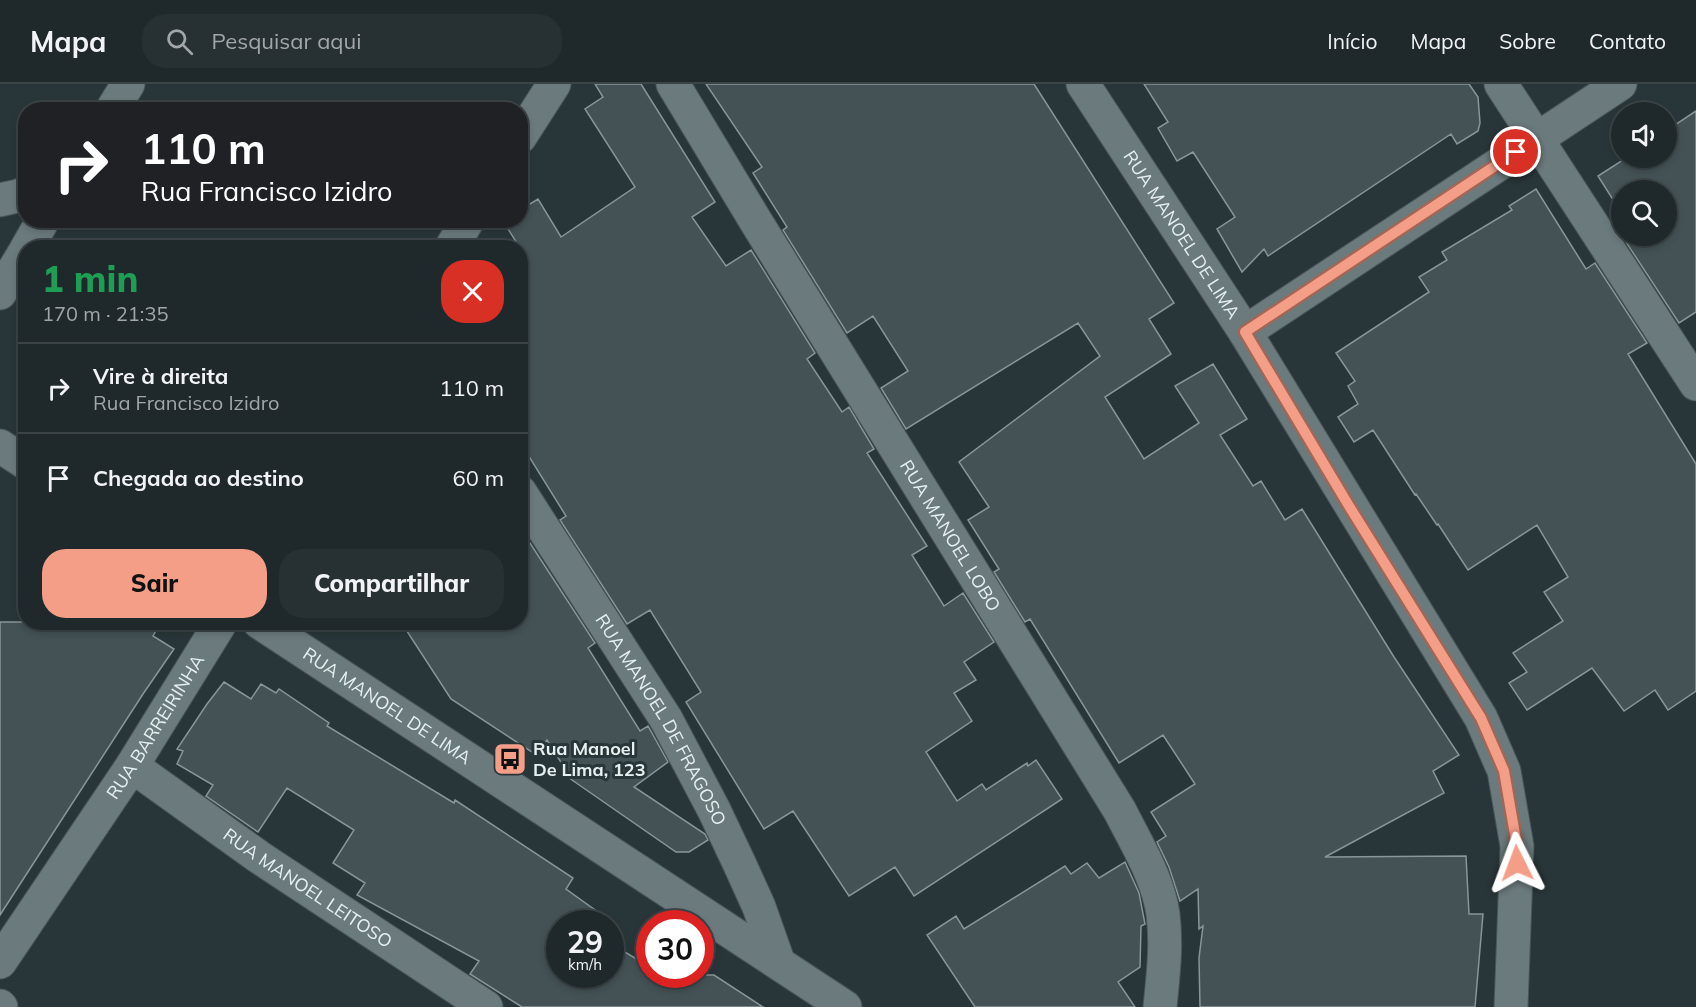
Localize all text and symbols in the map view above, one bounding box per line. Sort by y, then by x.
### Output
search box [142,14,562,68]
text: Mapa [30,24,106,59]
icon: search [163,25,196,58]
text: Pesquisar aqui [211,27,361,55]
text: Início [1327,28,1377,54]
text: Mapa [1410,28,1466,54]
text: Sobre [1499,28,1556,54]
text: Contato [1589,28,1666,54]
map controls [1611,102,1677,246]
button: sound [1611,102,1677,168]
text: 110 m [141,122,266,175]
icon: right [42,126,120,204]
pin [1490,126,1541,177]
icon: arrive [1499,135,1532,168]
street label: RUA MANOEL DE LIMA [1118,146,1245,323]
text: Rua Francisco Izidro [141,174,393,208]
button: search [1611,180,1677,246]
text: 1 min [42,256,138,301]
button: close [441,260,504,323]
text: 170 m · 21:35 [42,301,168,326]
text: Vire à direita [93,362,228,390]
icon: right [42,372,75,405]
text: 110 m [439,374,504,402]
text: Rua Francisco Izidro [93,390,279,415]
street label: RUA MANOEL LOBO [895,456,1006,616]
icon: arrive [42,462,75,495]
text: Chegada ao destino [93,464,304,492]
text: 60 m [453,464,504,492]
button: Sair [42,549,267,618]
button: Compartilhar [279,549,504,618]
street label: RUA MANOEL DE FRAGOSO [591,610,732,829]
street label: RUA MANOEL DE LIMA [299,642,476,769]
street label: RUA BARREIRINHA [101,650,209,803]
place label: Rua Manoel De Lima, 123 [533,737,645,781]
bus stop icon: Rua Manoel De Lima, 123 [492,741,528,777]
street label: RUA MANOEL LEITOSO [219,823,397,953]
position arrow [1485,831,1549,895]
speed limit sign: 30 [636,910,714,988]
text: 29 [567,923,603,961]
text: km/h [568,955,602,974]

